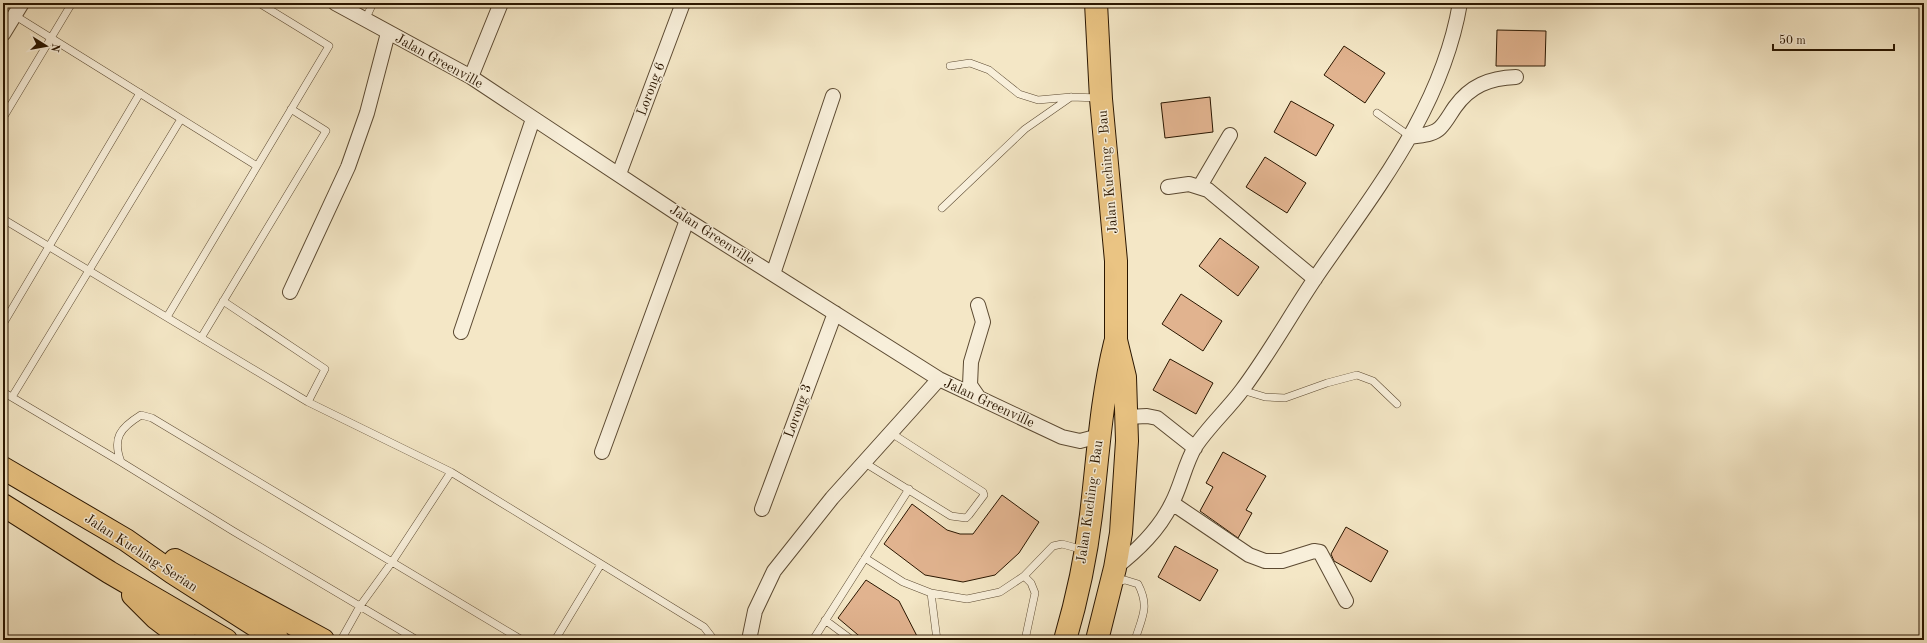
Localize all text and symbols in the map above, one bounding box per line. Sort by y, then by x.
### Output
north arrow [26,26,66,66]
scale bar [1773,26,1894,52]
street label: Jalan Greenville [393,31,485,91]
text: 50 m [1779,34,1806,47]
text: N [48,42,61,53]
street label: Lorong 6 [634,60,668,118]
street label: Jalan Kuching - Bau [1096,109,1120,235]
street label: Jalan Greenville [667,202,757,268]
street label: Jalan Greenville [942,376,1036,430]
street label: Lorong 3 [782,382,814,440]
street label: Jalan Kuching - Bau [1074,439,1106,565]
street label: Jalan Kuching-Serian [82,511,200,595]

